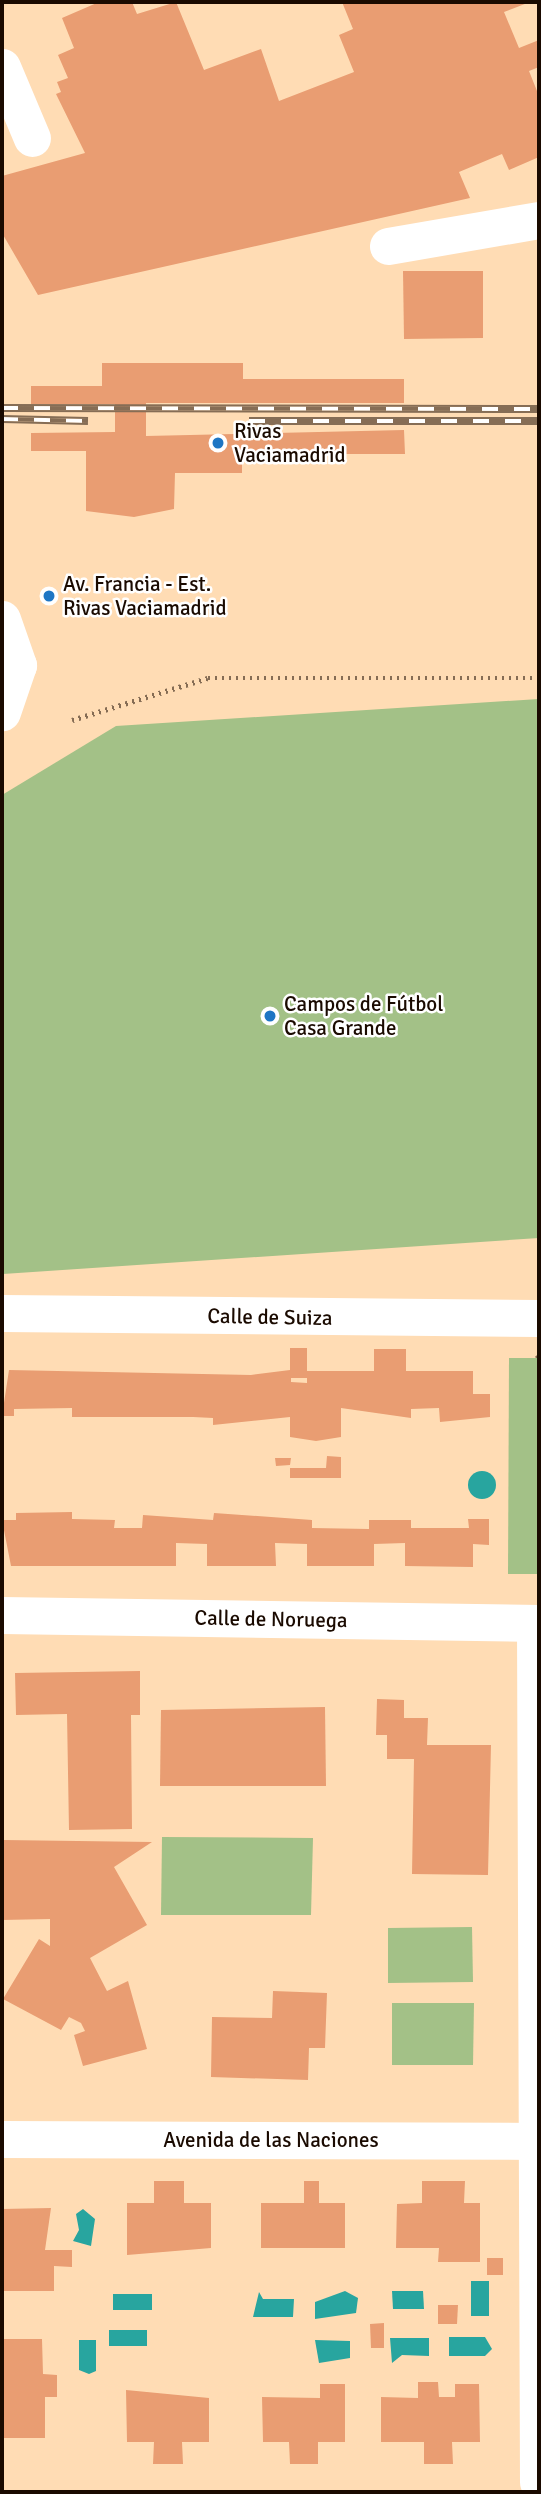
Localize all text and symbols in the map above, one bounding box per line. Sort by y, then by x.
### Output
place label: Rivas Vaciamadrid [234,418,346,468]
marker: Rivas Vaciamadrid [208,433,228,453]
place label: Av. Francia - Est. Rivas Vaciamadrid [63,571,227,621]
marker: Av. Francia - Est. Rivas Vaciamadrid [41,588,57,604]
place label: Campos de Fútbol Casa Grande [284,991,443,1041]
marker: Campos de Fútbol Casa Grande [262,1008,278,1024]
street label: Calle de Suiza [207,1303,333,1331]
street label: Calle de Noruega [194,1605,348,1633]
street label: Avenida de las Naciones [163,2127,379,2153]

